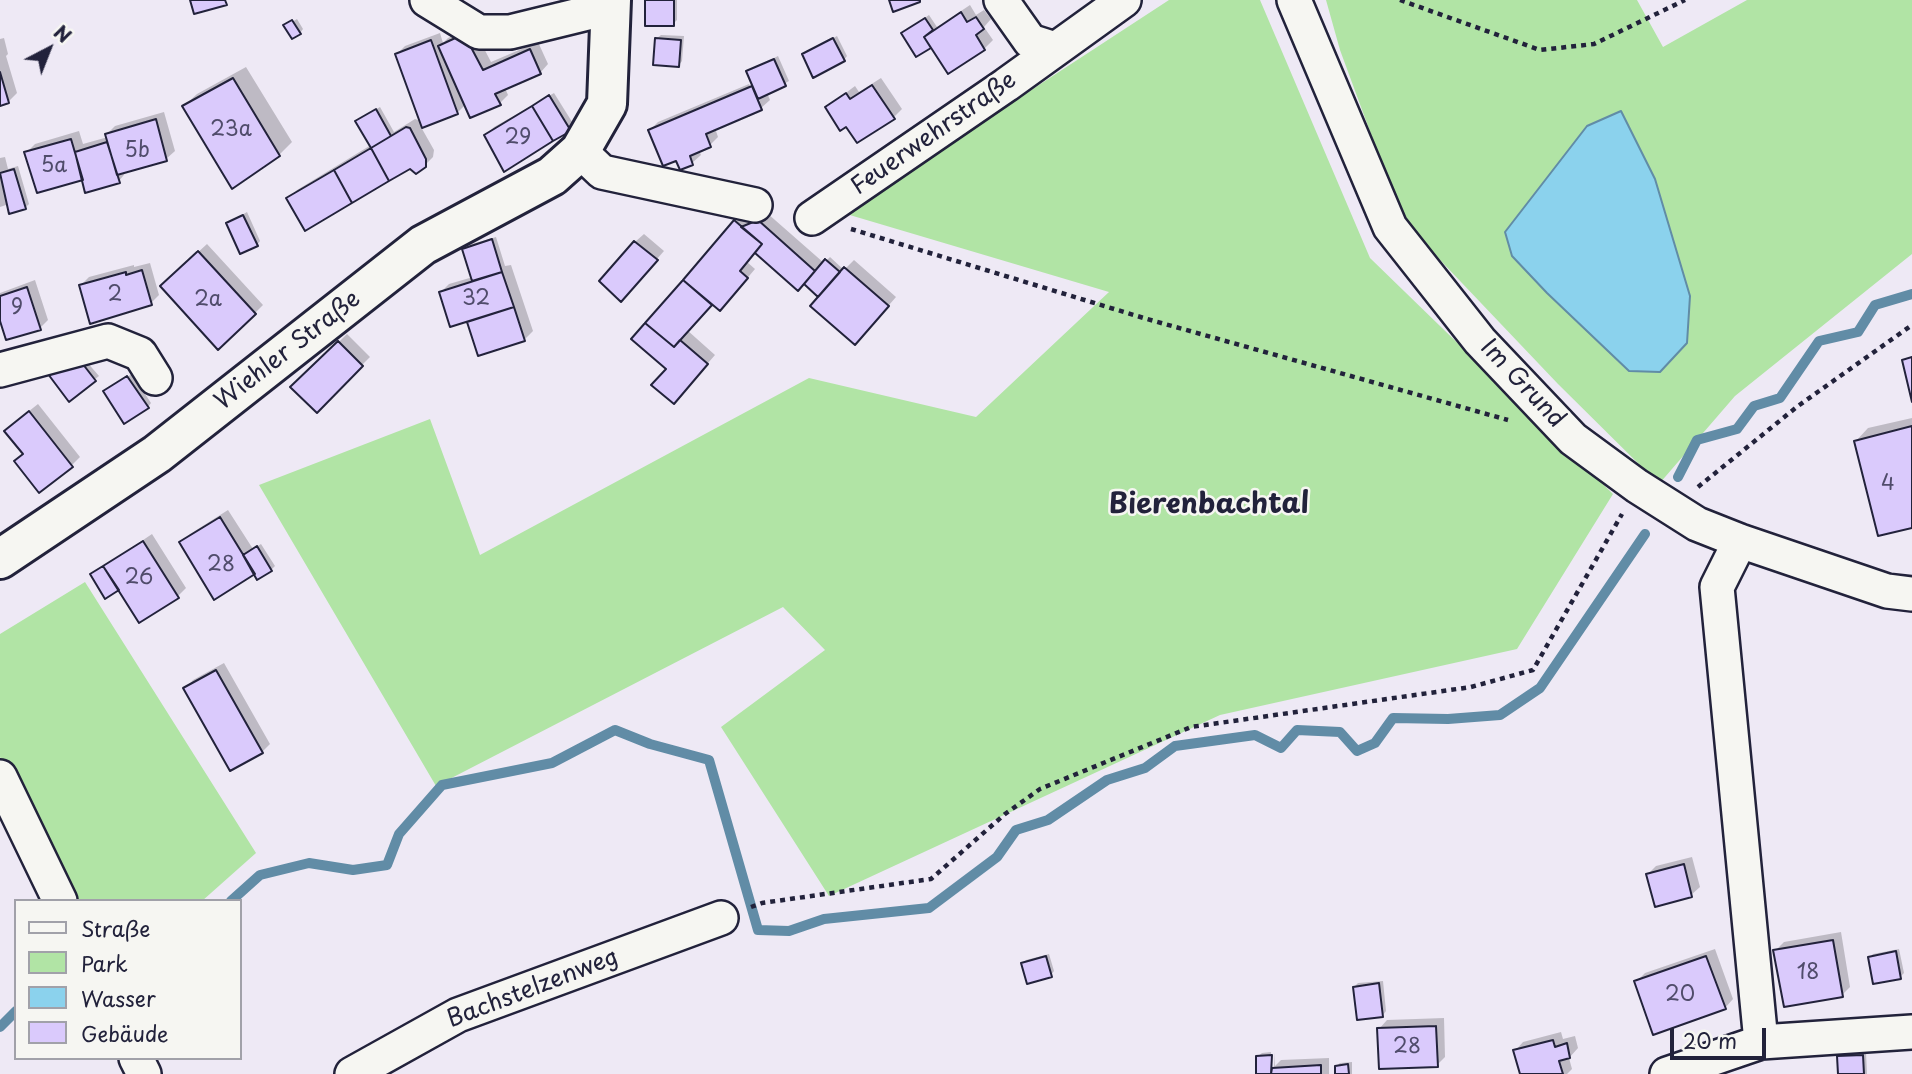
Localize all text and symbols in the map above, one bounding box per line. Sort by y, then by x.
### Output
north arrow [14,14,84,84]
text: N [48,18,78,49]
street label: Feuerwehrstraße [846,66,1022,202]
house number: 23a [210,117,252,143]
house number: 29 [505,125,531,151]
house number: 5b [124,138,150,164]
house number: 5a [41,153,67,179]
house number: 2 [108,282,122,308]
street label: Wiehler Straße [209,285,367,417]
house number: 32 [462,286,490,312]
house number: 2a [194,287,222,313]
house number: 9 [11,295,23,321]
street label: Im Grund [1474,334,1570,434]
house number: 4 [1881,471,1895,497]
district label: Bierenbachtal [1109,488,1309,522]
house number: 28 [207,552,235,578]
house number: 26 [125,565,153,591]
legend [14,899,242,1060]
text: Straße [81,912,150,944]
street label: Bachstelzenweg [443,943,623,1035]
text: Park [81,947,128,979]
house number: 18 [1797,960,1819,986]
text: Wasser [81,982,156,1014]
house number: 20 [1665,982,1695,1008]
scale bar [1674,1014,1770,1058]
text: Gebäude [81,1017,168,1049]
text: 20 m [1683,1024,1737,1056]
house number: 28 [1393,1034,1421,1060]

